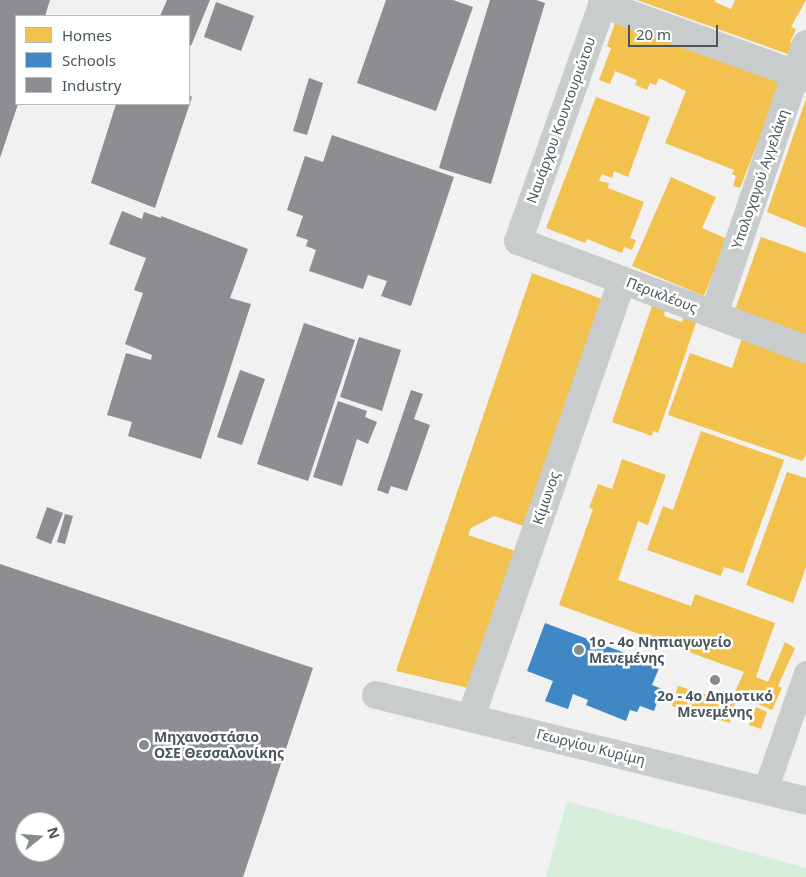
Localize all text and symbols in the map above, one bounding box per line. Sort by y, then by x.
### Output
legend [15,15,190,105]
scale bar [631,15,721,47]
text: 20 m [636,24,671,44]
text: Homes [62,25,112,45]
street label: Ναυάρχου Κουντουριώτου [523,34,599,206]
text: Schools [62,50,116,70]
text: Industry [62,75,121,95]
street label: Υπολοχαγού Αγγελάκη [728,107,792,251]
street label: Περικλέους [624,274,700,316]
street label: Κίμωνος [529,469,563,527]
place label: 1o - 4o Νηπιαγωγείο Μενεμένης [589,634,732,666]
marker: 1o - 4o Νηπιαγωγείο Μενεμένης [573,644,585,656]
marker: 2o - 4o Δημοτικό Μενεμένης [709,674,721,686]
place label: 2o - 4o Δημοτικό Μενεμένης [657,688,773,720]
street label: Γεωργίου Κυρίμη [535,725,647,769]
place label: Μηχανοστάσιο ΟΣΕ Θεσσαλονίκης [154,729,284,762]
marker: Μηχανοστάσιο ΟΣΕ Θεσσαλονίκης [138,739,150,751]
north arrow [15,812,65,862]
text: N [43,825,65,841]

